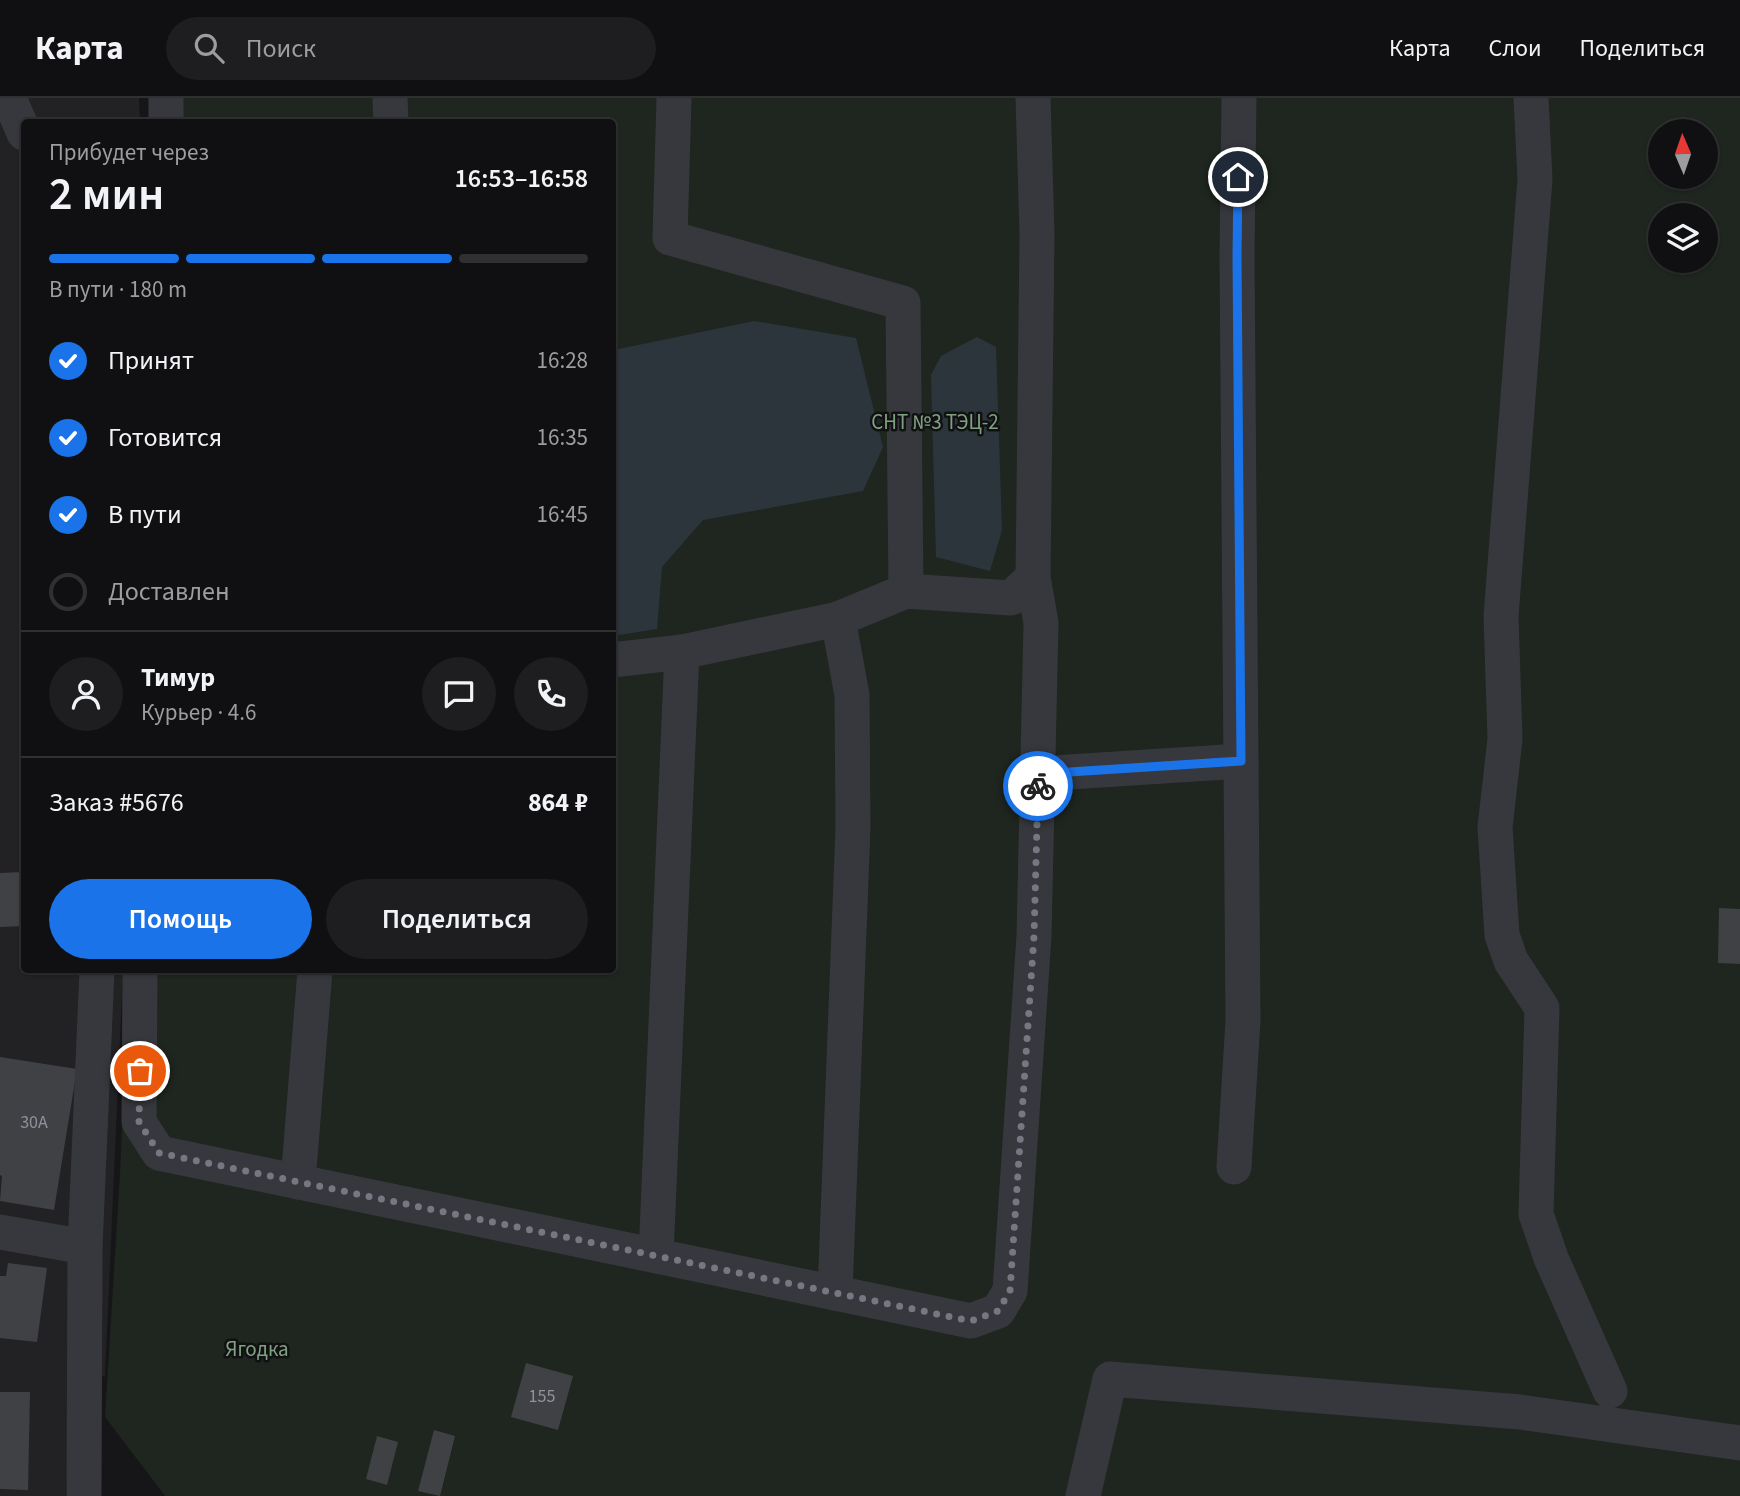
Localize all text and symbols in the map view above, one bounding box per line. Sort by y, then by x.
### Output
search box [166,17,656,80]
text: Карта [35,25,124,72]
icon: search [190,29,228,67]
text: Поиск [246,30,316,67]
text: Карта [1389,31,1451,66]
text: Слои [1489,31,1542,66]
text: Поделиться [1580,31,1705,66]
north arrow [1648,119,1718,189]
map controls [1648,119,1718,273]
text: Прибудет через [49,136,209,169]
pin [1208,147,1268,207]
icon: home [1219,158,1257,196]
text: 16:53–16:58 [455,160,588,197]
text: 2 мин [49,162,164,227]
button: layers [1648,203,1718,273]
text: В пути · 180 m [49,273,187,306]
icon: check [49,342,87,380]
text: Принят [108,342,194,379]
text: 16:28 [537,344,588,377]
park label: СНТ №3 ТЭЦ-2 [871,407,999,437]
icon: check [49,419,87,457]
text: Готовится [108,419,222,456]
text: 16:35 [537,421,588,454]
icon: check [49,496,87,534]
text: В пути [108,496,182,533]
text: 16:45 [537,498,588,531]
text: Доставлен [108,573,230,610]
button: person [49,657,123,731]
button: chat [422,657,496,731]
button: phone [514,657,588,731]
text: Тимур [141,659,215,696]
text: Курьер · 4.6 [141,696,256,729]
courier [1003,751,1073,821]
icon: bike [1019,767,1057,805]
text: Заказ #5676 [49,784,184,821]
text: 864 ₽ [528,784,588,821]
button: Помощь [49,879,312,959]
button: Поделиться [326,879,588,959]
pin [110,1041,170,1101]
icon: bag [121,1052,159,1090]
house number: 30А [20,1110,48,1135]
park label: Ягодка [225,1334,289,1364]
house number: 155 [529,1384,555,1409]

